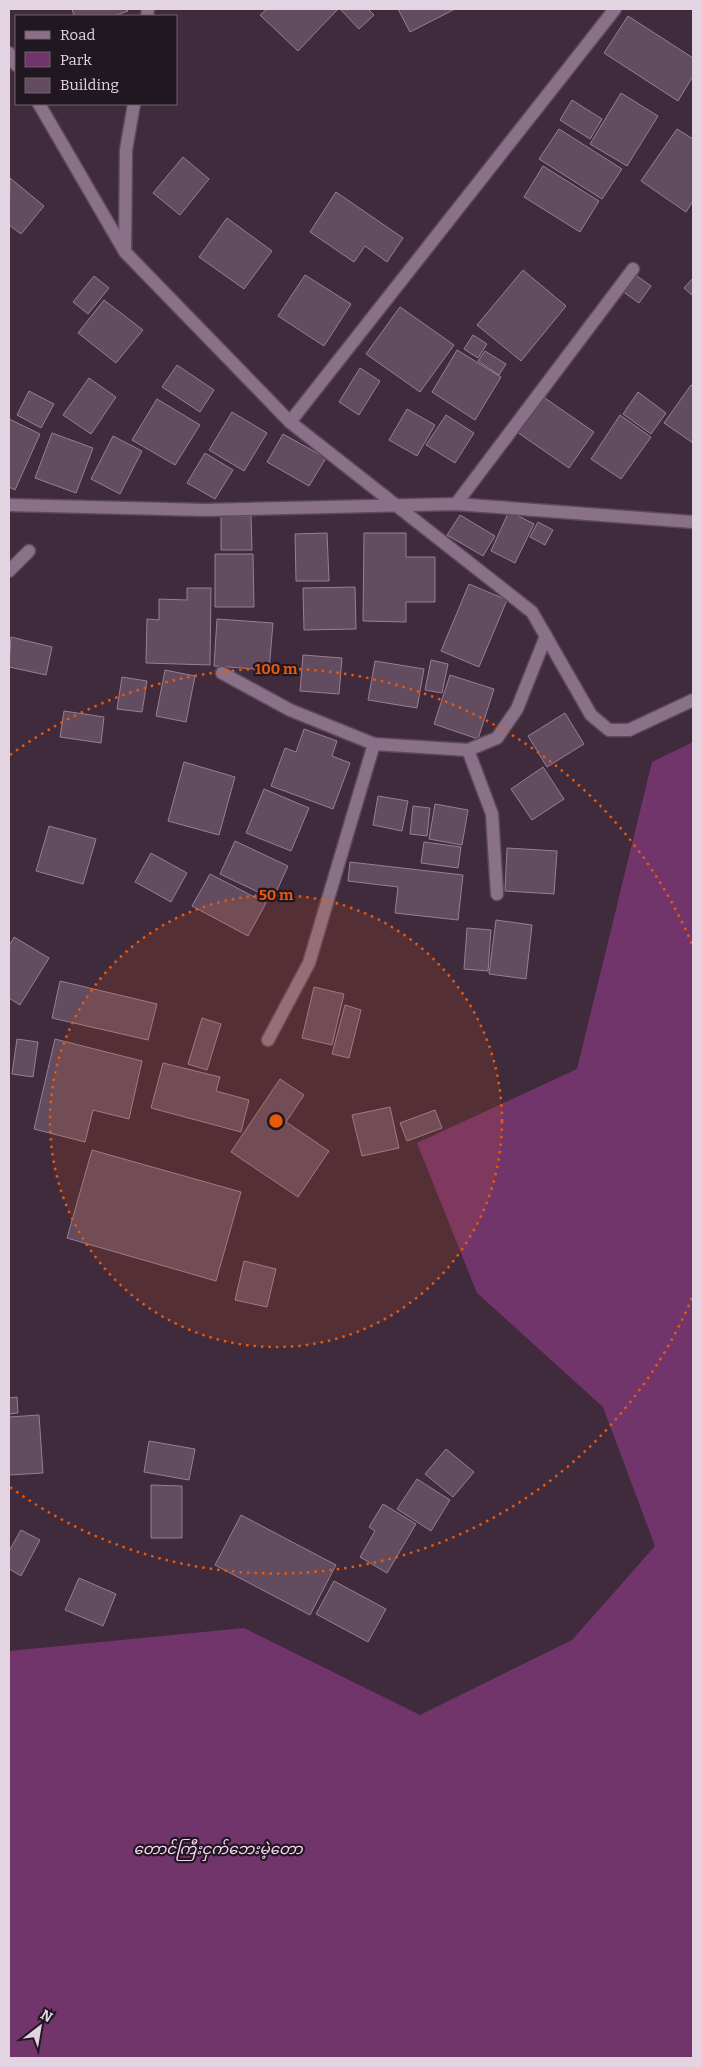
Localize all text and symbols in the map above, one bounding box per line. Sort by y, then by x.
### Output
legend [15,15,178,105]
text: Road [60,26,95,44]
text: Park [60,51,92,69]
text: Building [60,76,119,94]
text: 100 m [255,660,298,678]
text: 50 m [259,886,294,904]
centre of rings [267,1112,285,1130]
park label: တောင်ကြီးငှက်ဘေးမဲ့တော [133,1838,304,1861]
north arrow [15,2002,65,2052]
text: N [37,2006,56,2026]

